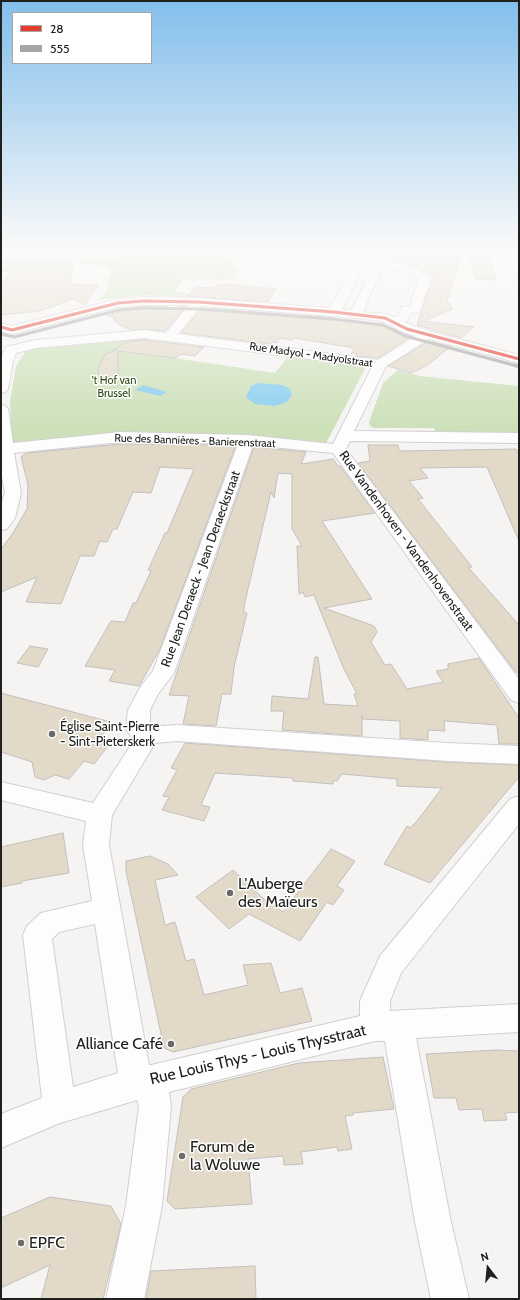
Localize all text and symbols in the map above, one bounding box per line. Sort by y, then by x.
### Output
legend [12,12,152,64]
text: 28 [50,21,64,36]
text: 555 [50,41,69,56]
street label: Rue Madyol - Madyolstraat [248,340,374,370]
park label: 't Hof van Brussel [92,374,136,400]
street label: Rue des Bannières - Banierenstraat [114,432,276,450]
street label: Rue Vandenhoven - Vandenhovenstraat [335,448,477,634]
street label: Rue Jean Deraeck - Jean Deraeckstraat [158,469,244,669]
place label: Église Saint-Pierre - Sint-Pieterskerk [60,719,159,750]
marker: Église Saint-Pierre - Sint-Pieterskerk [47,729,57,739]
place label: L'Auberge des Maïeurs [238,874,318,912]
marker: L'Auberge des Maïeurs [225,888,235,898]
street label: Rue Louis Thys - Louis Thysstraat [148,1021,368,1089]
place label: Alliance Café [76,1034,163,1054]
marker: Alliance Café [166,1039,176,1049]
place label: Forum de la Woluwe [190,1137,260,1175]
marker: Forum de la Woluwe [177,1151,187,1161]
place label: EPFC [29,1233,65,1253]
marker: EPFC [16,1238,26,1248]
north arrow [468,1248,508,1288]
text: N [479,1249,490,1264]

